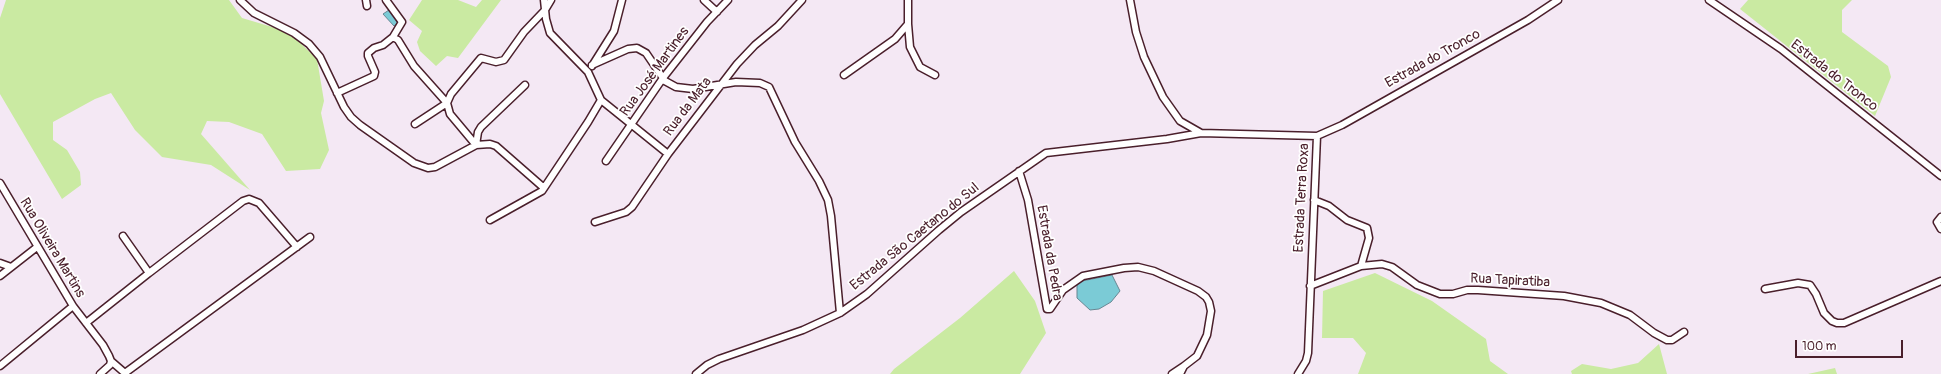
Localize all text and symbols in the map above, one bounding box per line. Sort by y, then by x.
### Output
street label: Rua José Martines [617,24,693,120]
street label: Estrada do Tronco [1382,26,1484,92]
street label: Estrada do Tronco [1787,37,1881,115]
street label: Rua da Mata [660,74,716,140]
street label: Estrada Terra Roxa [1291,143,1313,253]
street label: Estrada São Caetano do Sul [847,180,983,294]
street label: Rua Oliveira Martins [16,195,88,301]
street label: Estrada da Pedra [1032,204,1066,302]
street label: Rua Tapiratiba [1470,271,1550,291]
scale bar [1797,332,1905,358]
text: 100 m [1802,339,1836,354]

